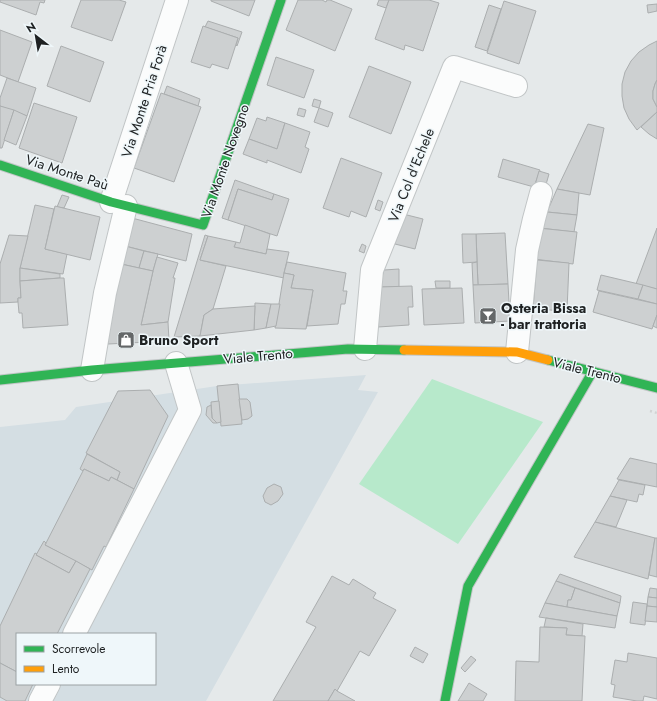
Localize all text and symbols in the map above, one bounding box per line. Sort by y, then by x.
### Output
north arrow [16,16,56,56]
text: N [23,18,39,37]
street label: Via Monte Pria Forà [116,42,172,160]
street label: Via Monte Novegno [196,101,254,221]
street label: Via Col d'Echele [383,125,439,225]
street label: Via Monte Paù [23,149,111,195]
place label: Osteria Bissa - bar trattoria [501,298,587,334]
bar icon: Osteria Bissa - bar trattoria [478,306,498,326]
shop icon: Bruno Sport [116,330,136,350]
place label: Bruno Sport [139,330,219,350]
street label: Viale Trento [222,343,294,369]
street label: Viale Trento [551,352,624,388]
legend [16,633,156,685]
text: Scorrevole [52,640,106,658]
text: Lento [52,660,80,678]

